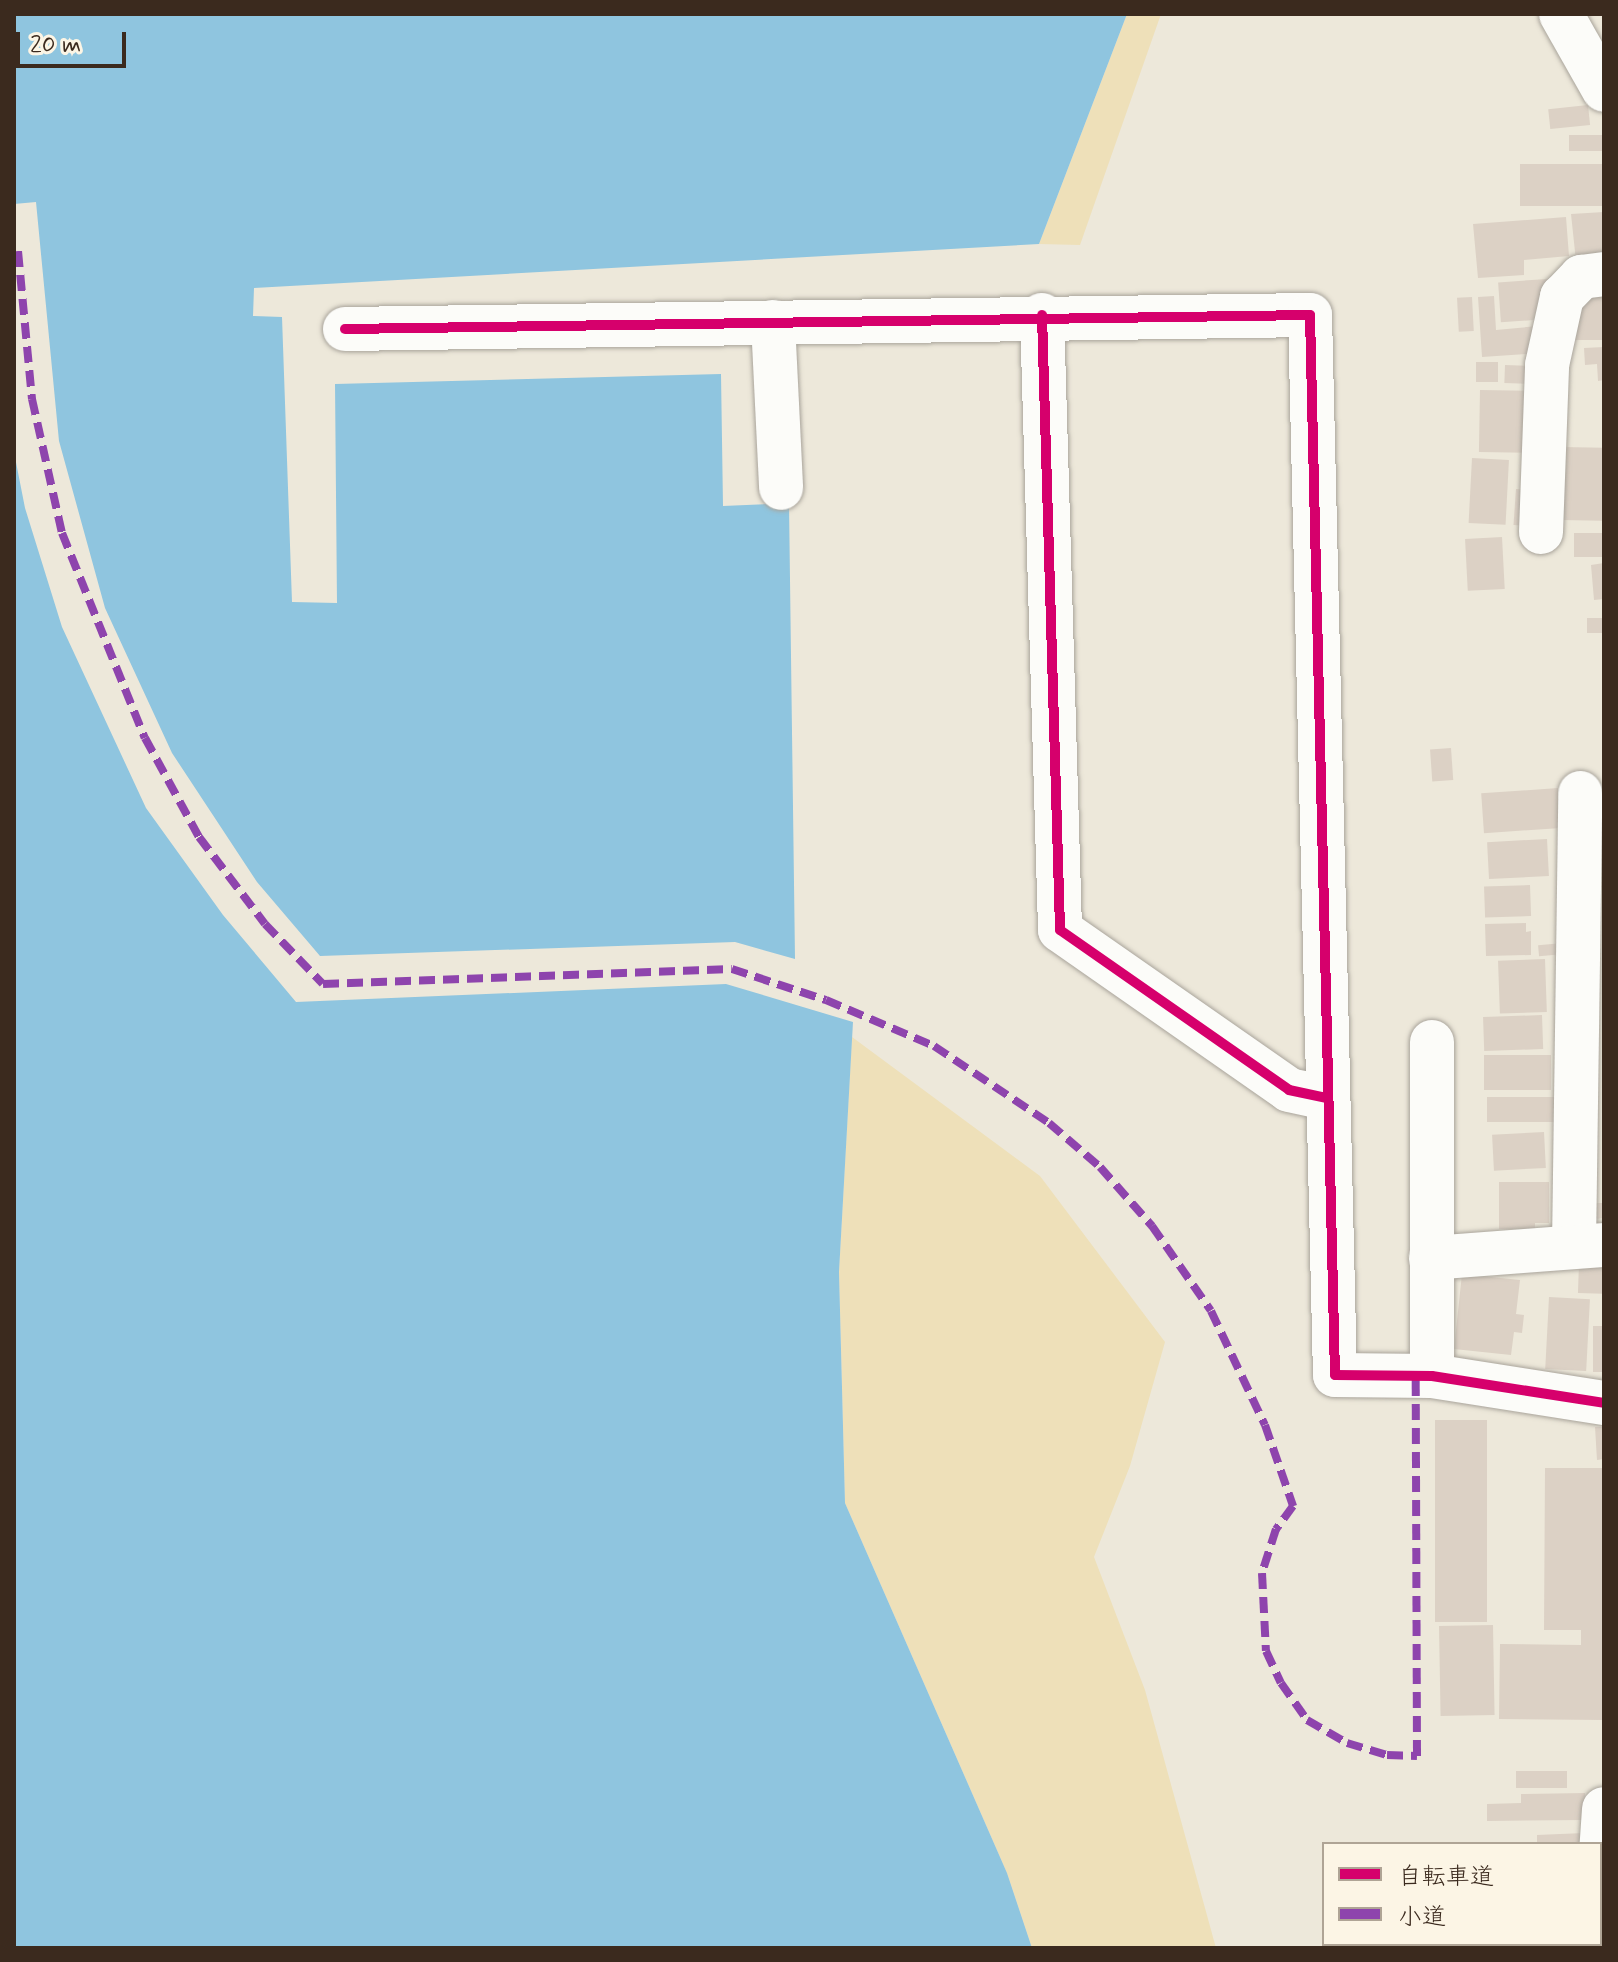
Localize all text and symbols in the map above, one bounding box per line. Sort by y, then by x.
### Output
scale bar [20,16,130,66]
text: 20 m [30,30,81,61]
legend [1322,1842,1602,1946]
text: 自転車道 [1398,1862,1494,1893]
text: 小道 [1398,1902,1446,1933]

